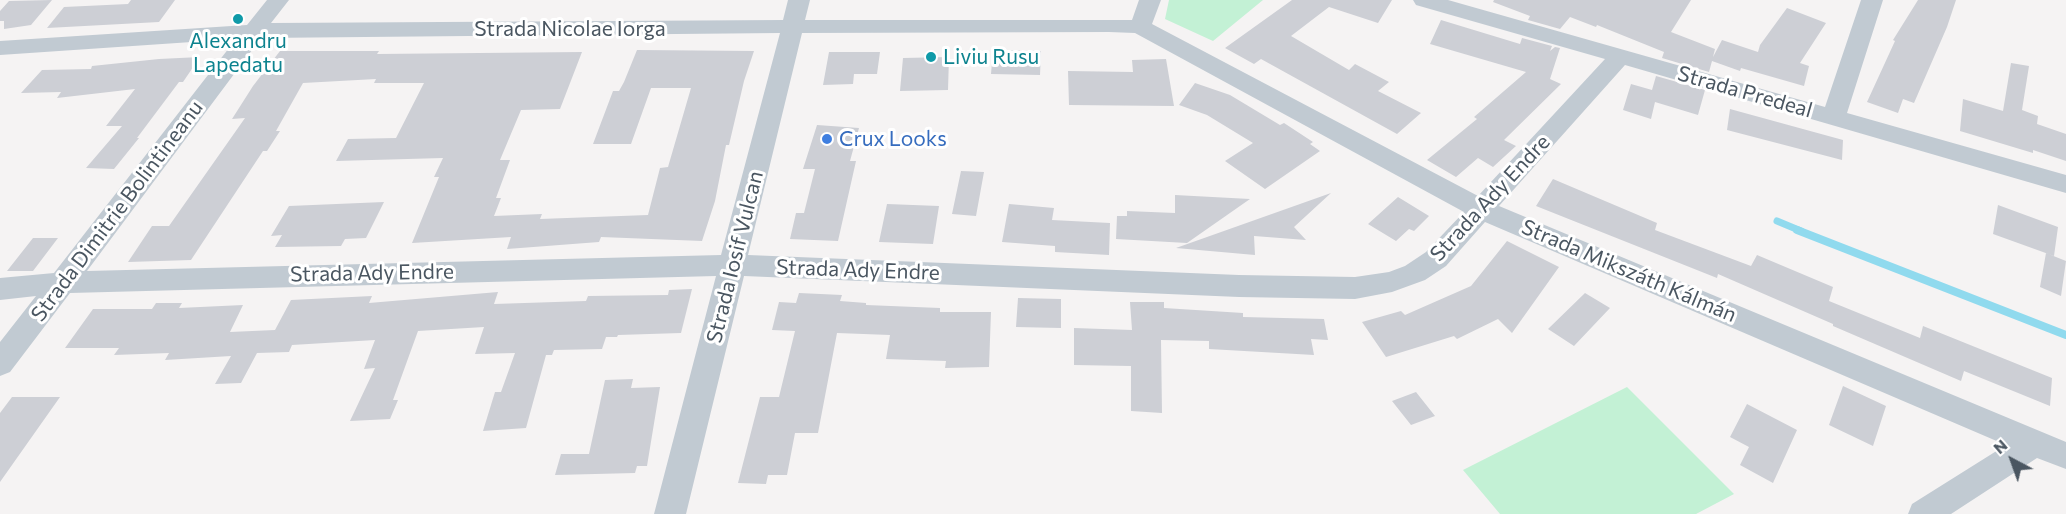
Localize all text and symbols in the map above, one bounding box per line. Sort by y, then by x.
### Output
marker: Alexandru Lapedatu [231,12,245,26]
street label: Strada Nicolae Iorga [474,16,666,42]
place label: Alexandru Lapedatu [189,28,287,78]
place label: Liviu Rusu [943,44,1039,70]
marker: Liviu Rusu [924,50,938,64]
street label: Strada Predeal [1675,61,1815,123]
street label: Strada Dimitrie Bolintineanu [26,96,208,326]
place label: Crux Looks [839,126,947,152]
street label: Strada Ady Endre [1425,130,1555,266]
marker: Crux Looks [820,132,834,146]
street label: Strada Iosif Vulcan [701,168,769,346]
street label: Strada Mikszáth Kálmán [1518,214,1740,328]
street label: Strada Ady Endre [776,255,940,285]
street label: Strada Ady Endre [290,259,454,287]
north arrow [1982,430,2042,490]
text: N [1989,435,2011,457]

